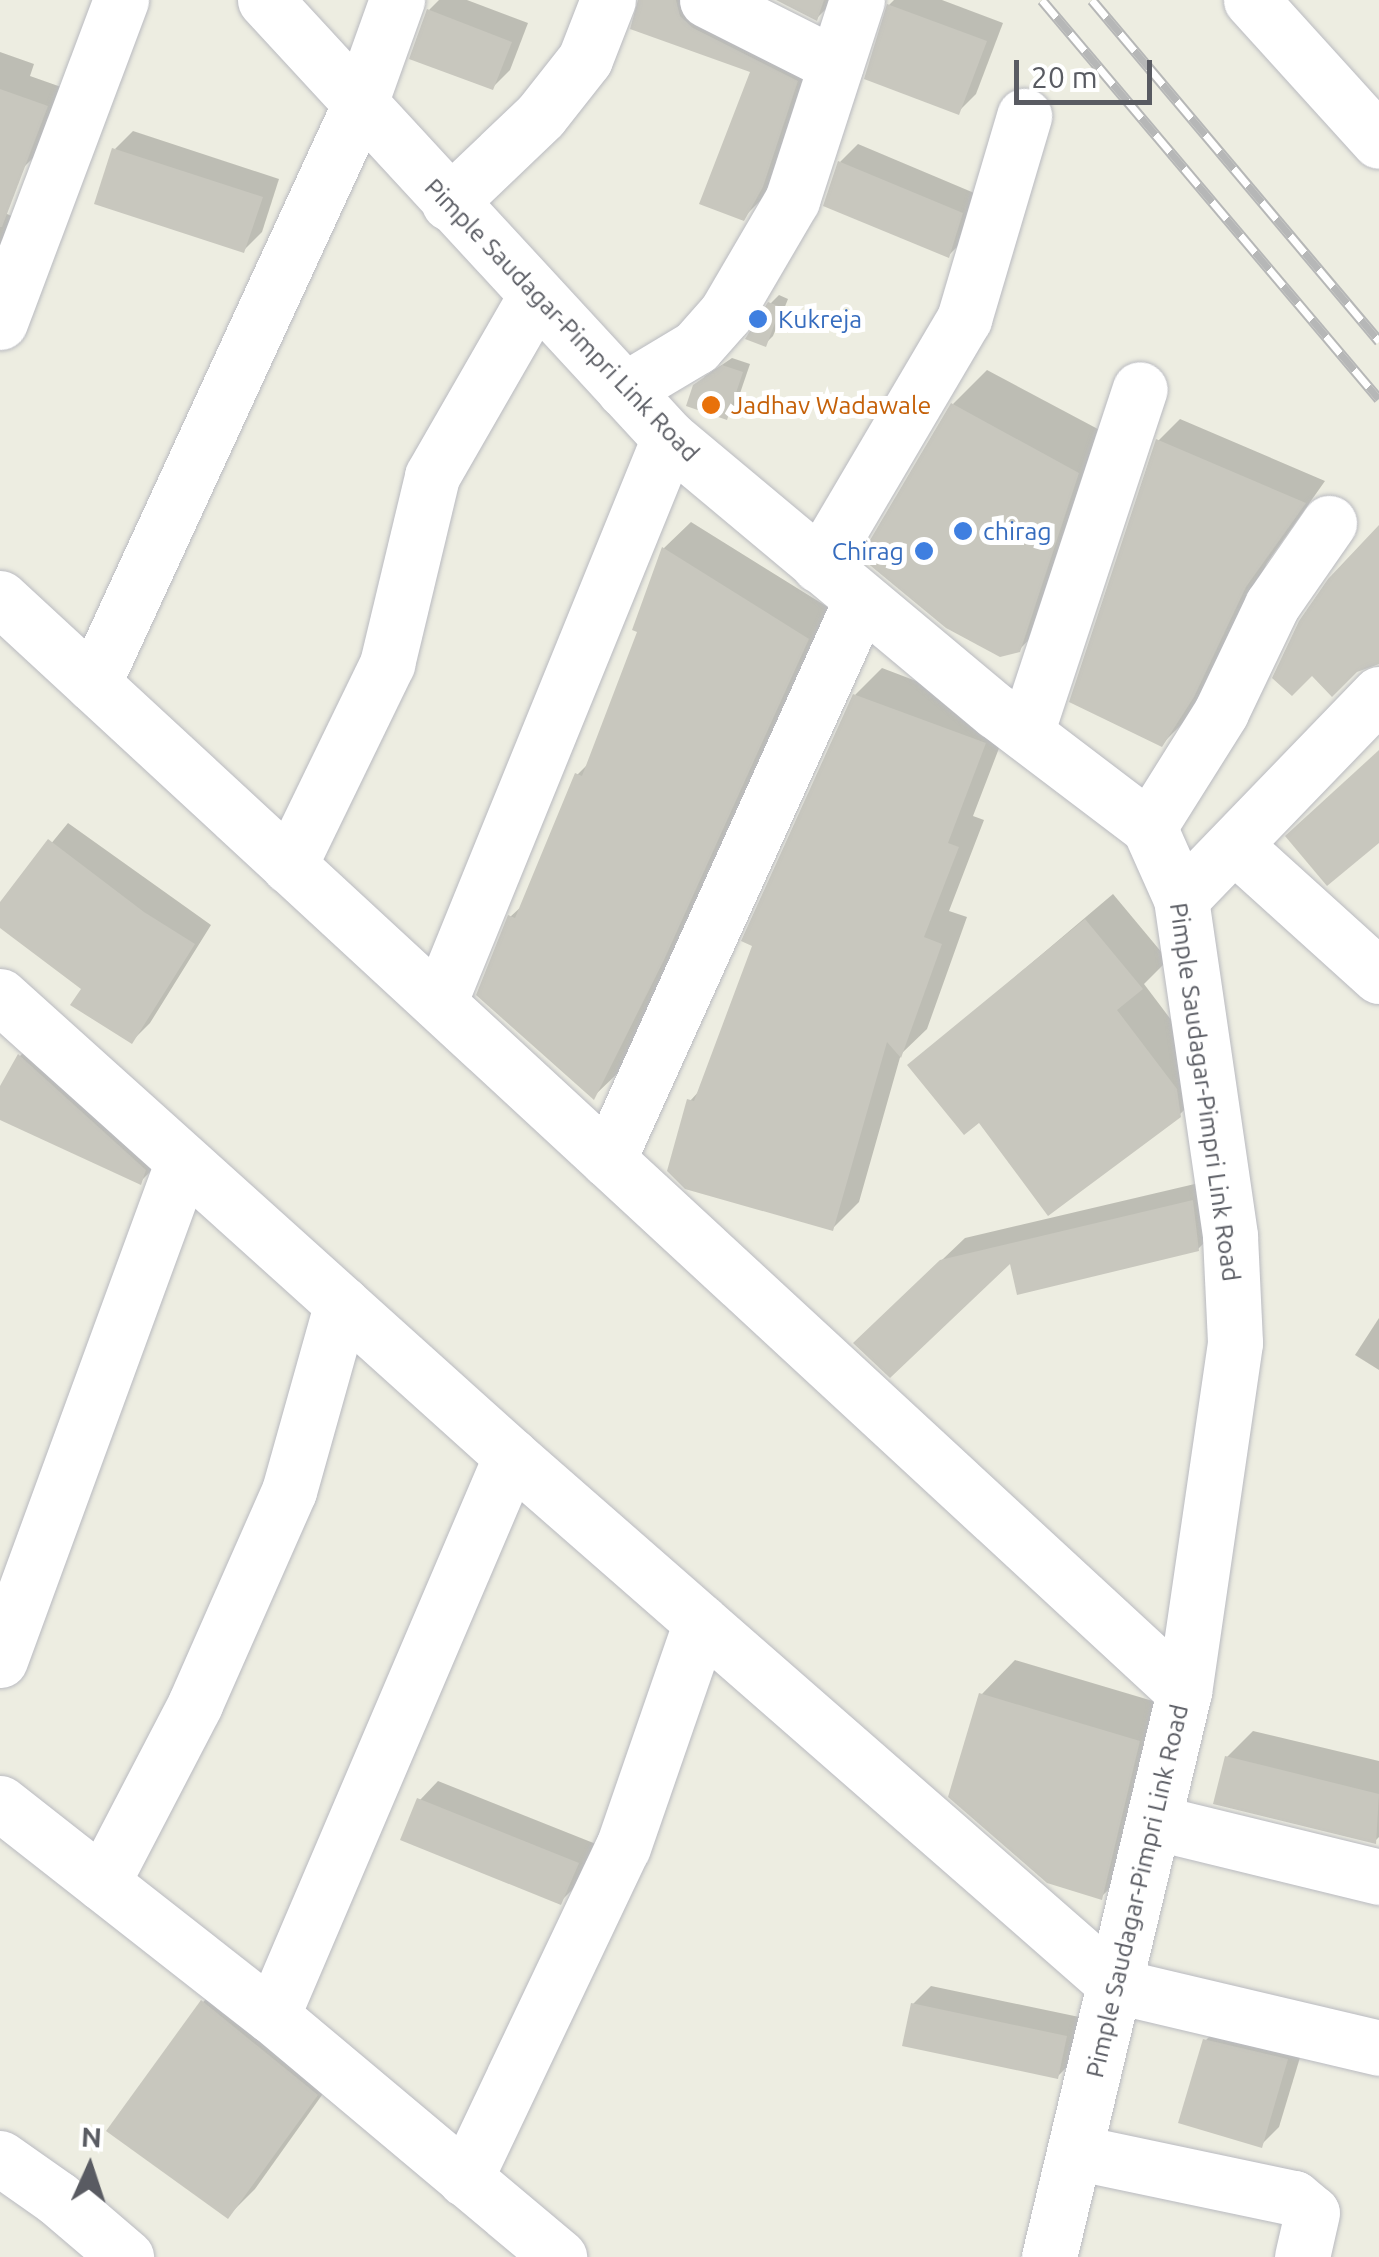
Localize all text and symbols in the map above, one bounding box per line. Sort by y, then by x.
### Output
scale bar [1019,40,1156,102]
text: 20 m [1031,60,1098,94]
street label: Pimple Saudagar-Pimpri Link Road [419,172,705,468]
place label: Kukreja [778,304,862,334]
marker: Kukreja [747,308,769,330]
place label: Jadhav Wadawale [731,390,931,420]
marker: Jadhav Wadawale [700,394,722,416]
place label: chirag [983,516,1052,546]
marker: chirag [952,520,974,542]
place label: Chirag [832,536,904,566]
marker: Chirag [913,540,935,562]
street label: Pimple Saudagar-Pimpri Link Road [1164,901,1246,1283]
street label: Pimple Saudagar-Pimpri Link Road [1079,1702,1195,2080]
north arrow [40,2117,140,2217]
text: N [80,2121,103,2153]

